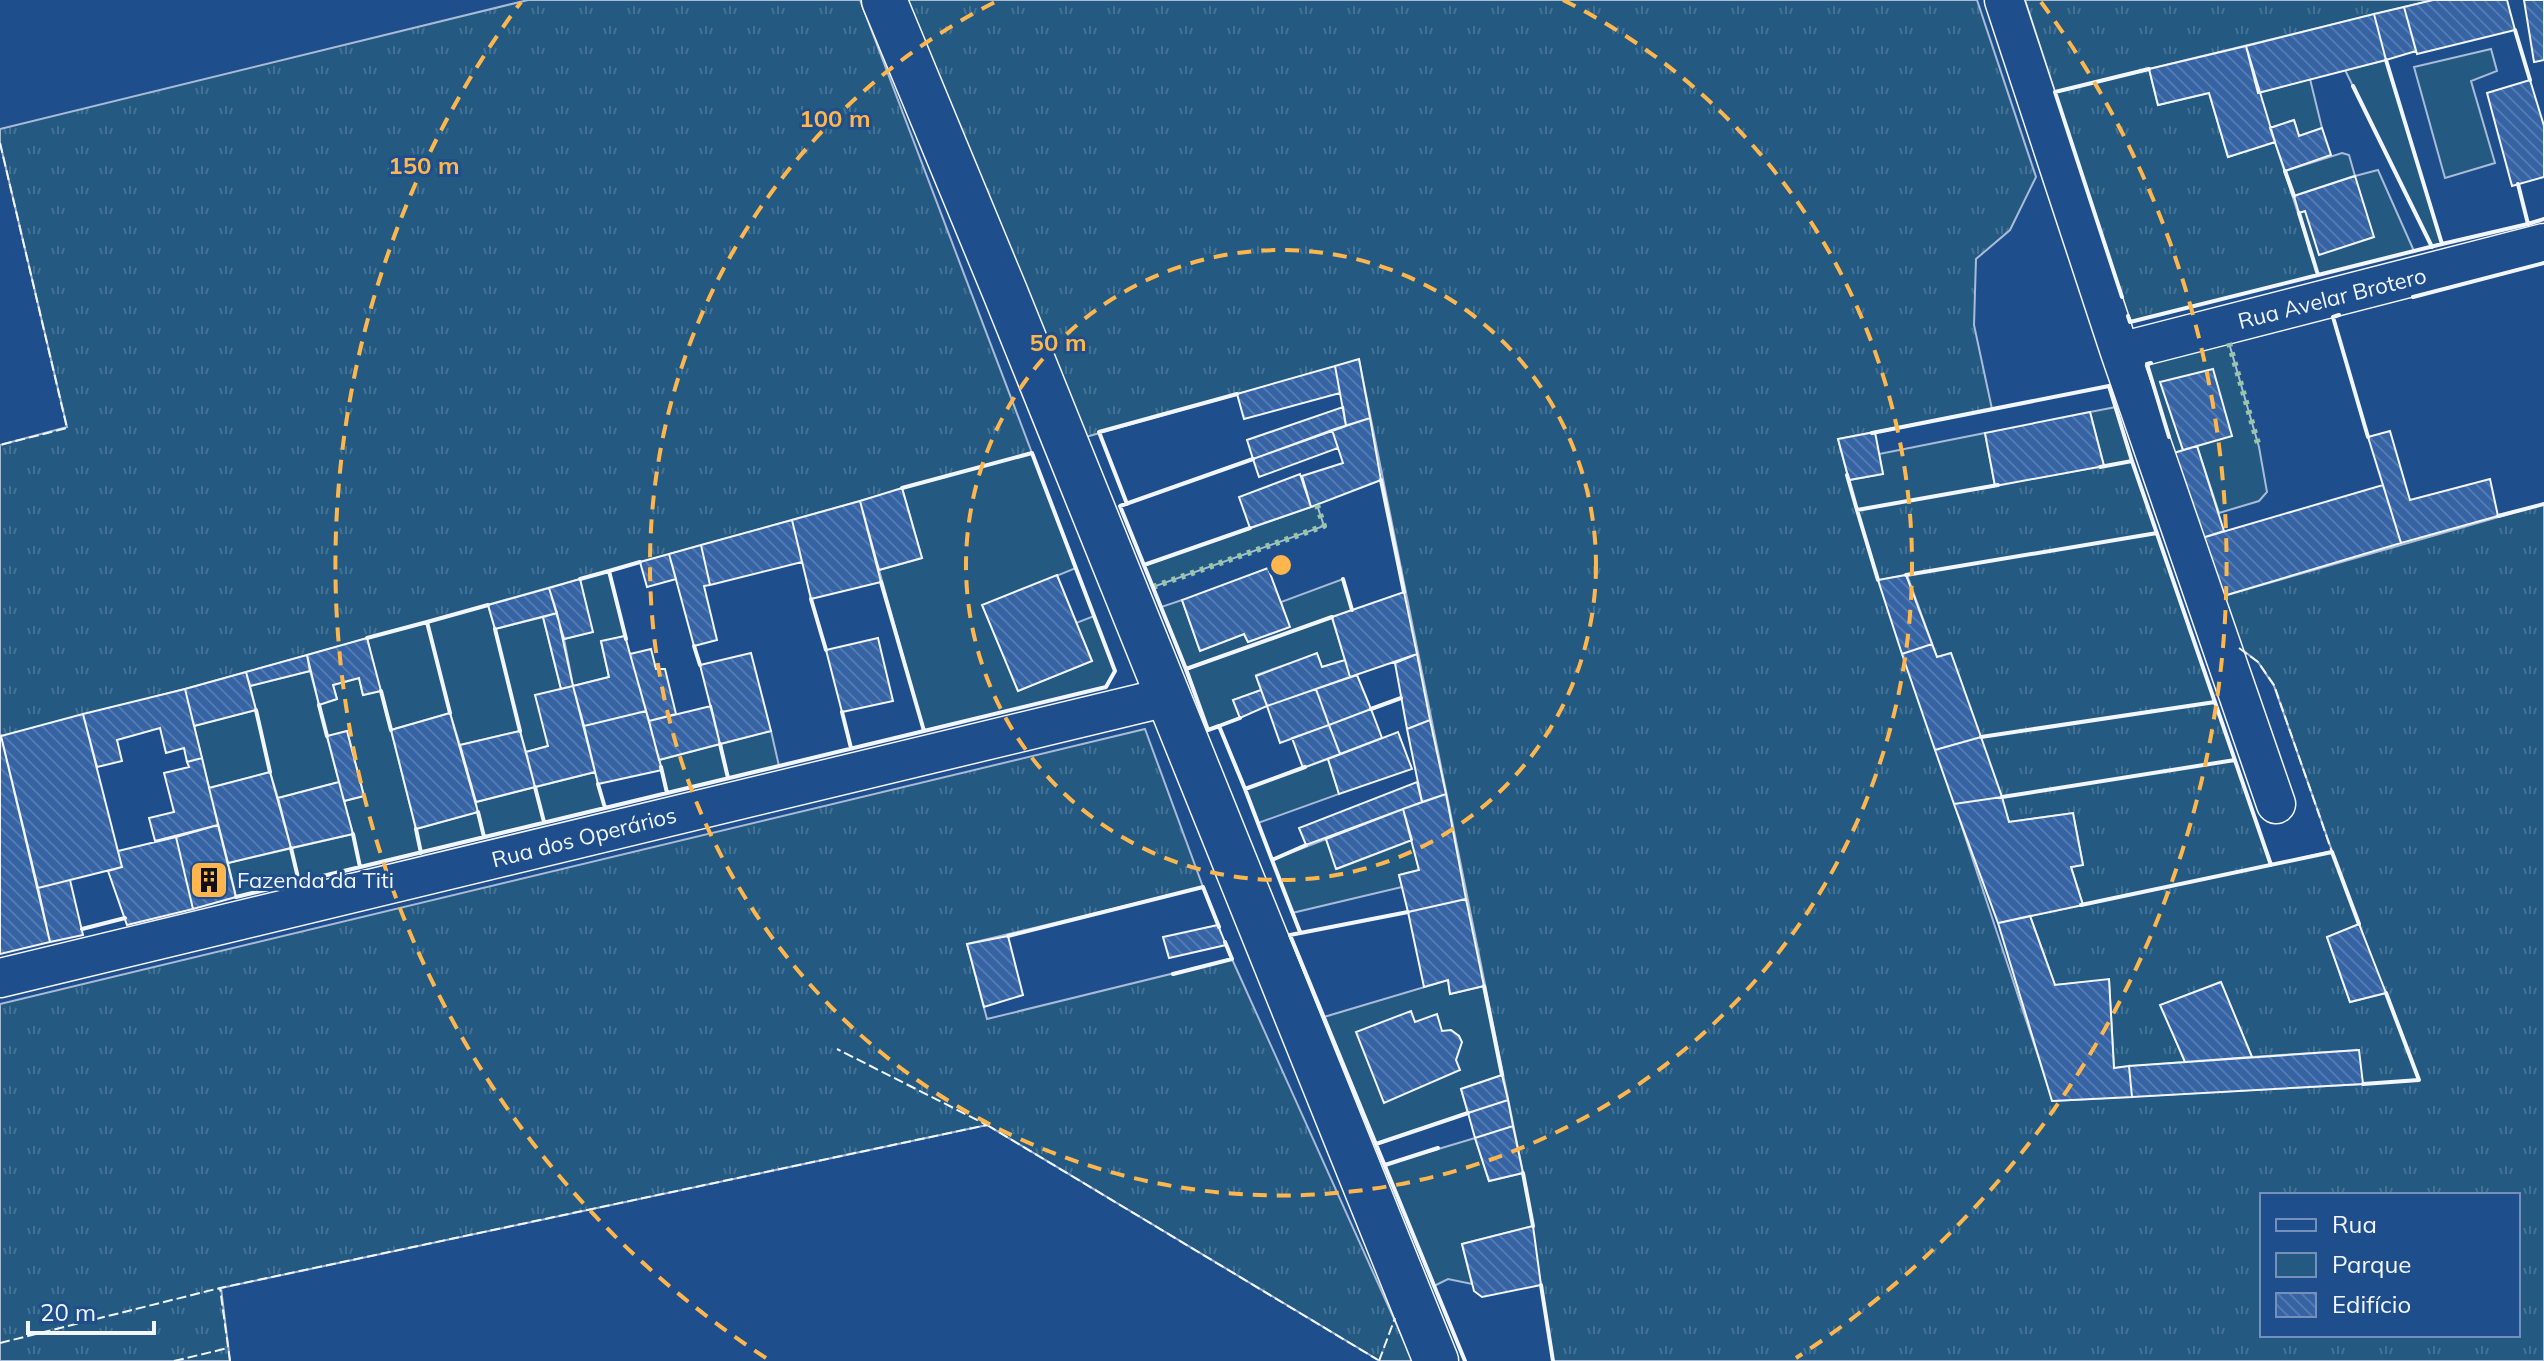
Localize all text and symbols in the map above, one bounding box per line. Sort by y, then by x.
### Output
text: 100 m [799,103,871,133]
text: 150 m [388,150,460,180]
street label: Rua Avelar Brotero [2235,261,2429,335]
text: 50 m [1030,327,1086,357]
centre of rings [1267,551,1295,579]
street label: Rua dos Operários [489,801,679,873]
building icon: Fazenda da Titi [188,859,230,901]
place label: Fazenda da Titi [237,866,394,894]
legend [2260,1193,2520,1337]
text: Rua [2332,1209,2377,1239]
text: Parque [2332,1249,2411,1279]
scale bar [28,1285,154,1335]
text: Edifício [2332,1289,2411,1319]
text: 20 m [40,1297,96,1327]

